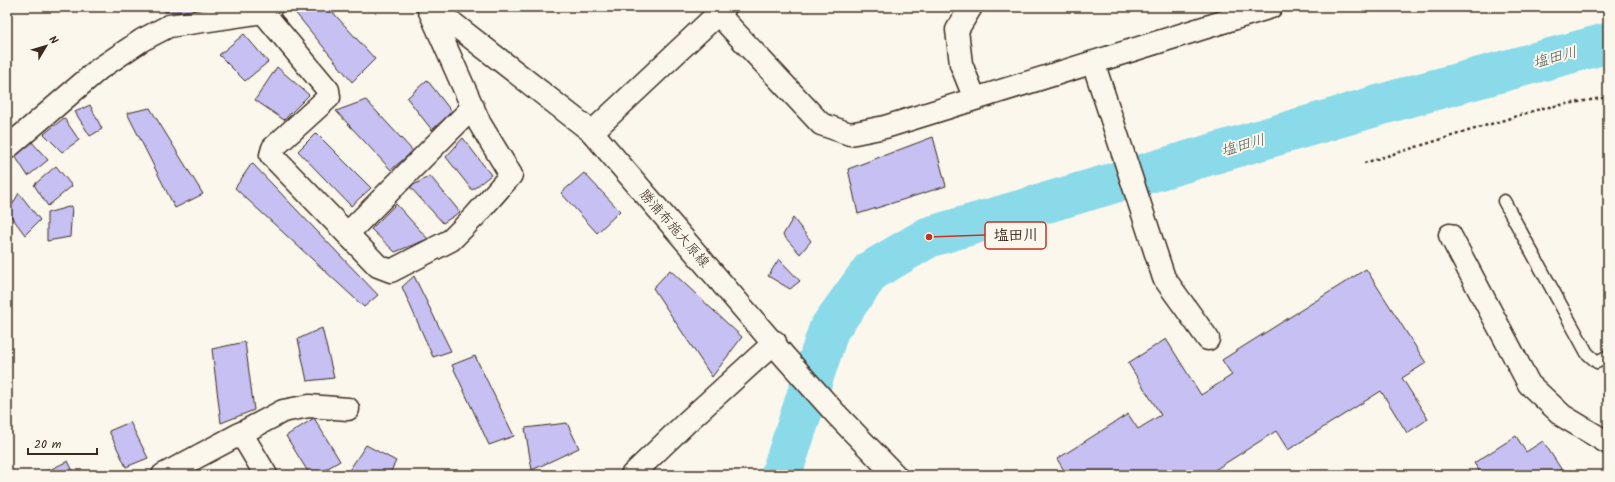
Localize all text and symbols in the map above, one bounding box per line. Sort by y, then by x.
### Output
north arrow [26,26,66,66]
text: N [44,32,62,49]
water label: 塩田川 [1530,41,1580,75]
water label: 塩田川 [1218,128,1268,164]
street label: 勝浦布施大原線 [634,184,715,273]
callout: 塩田川 [985,222,1046,249]
text: 塩田川 [993,224,1039,248]
scale bar [28,430,97,456]
text: 20 m [34,435,62,454]

